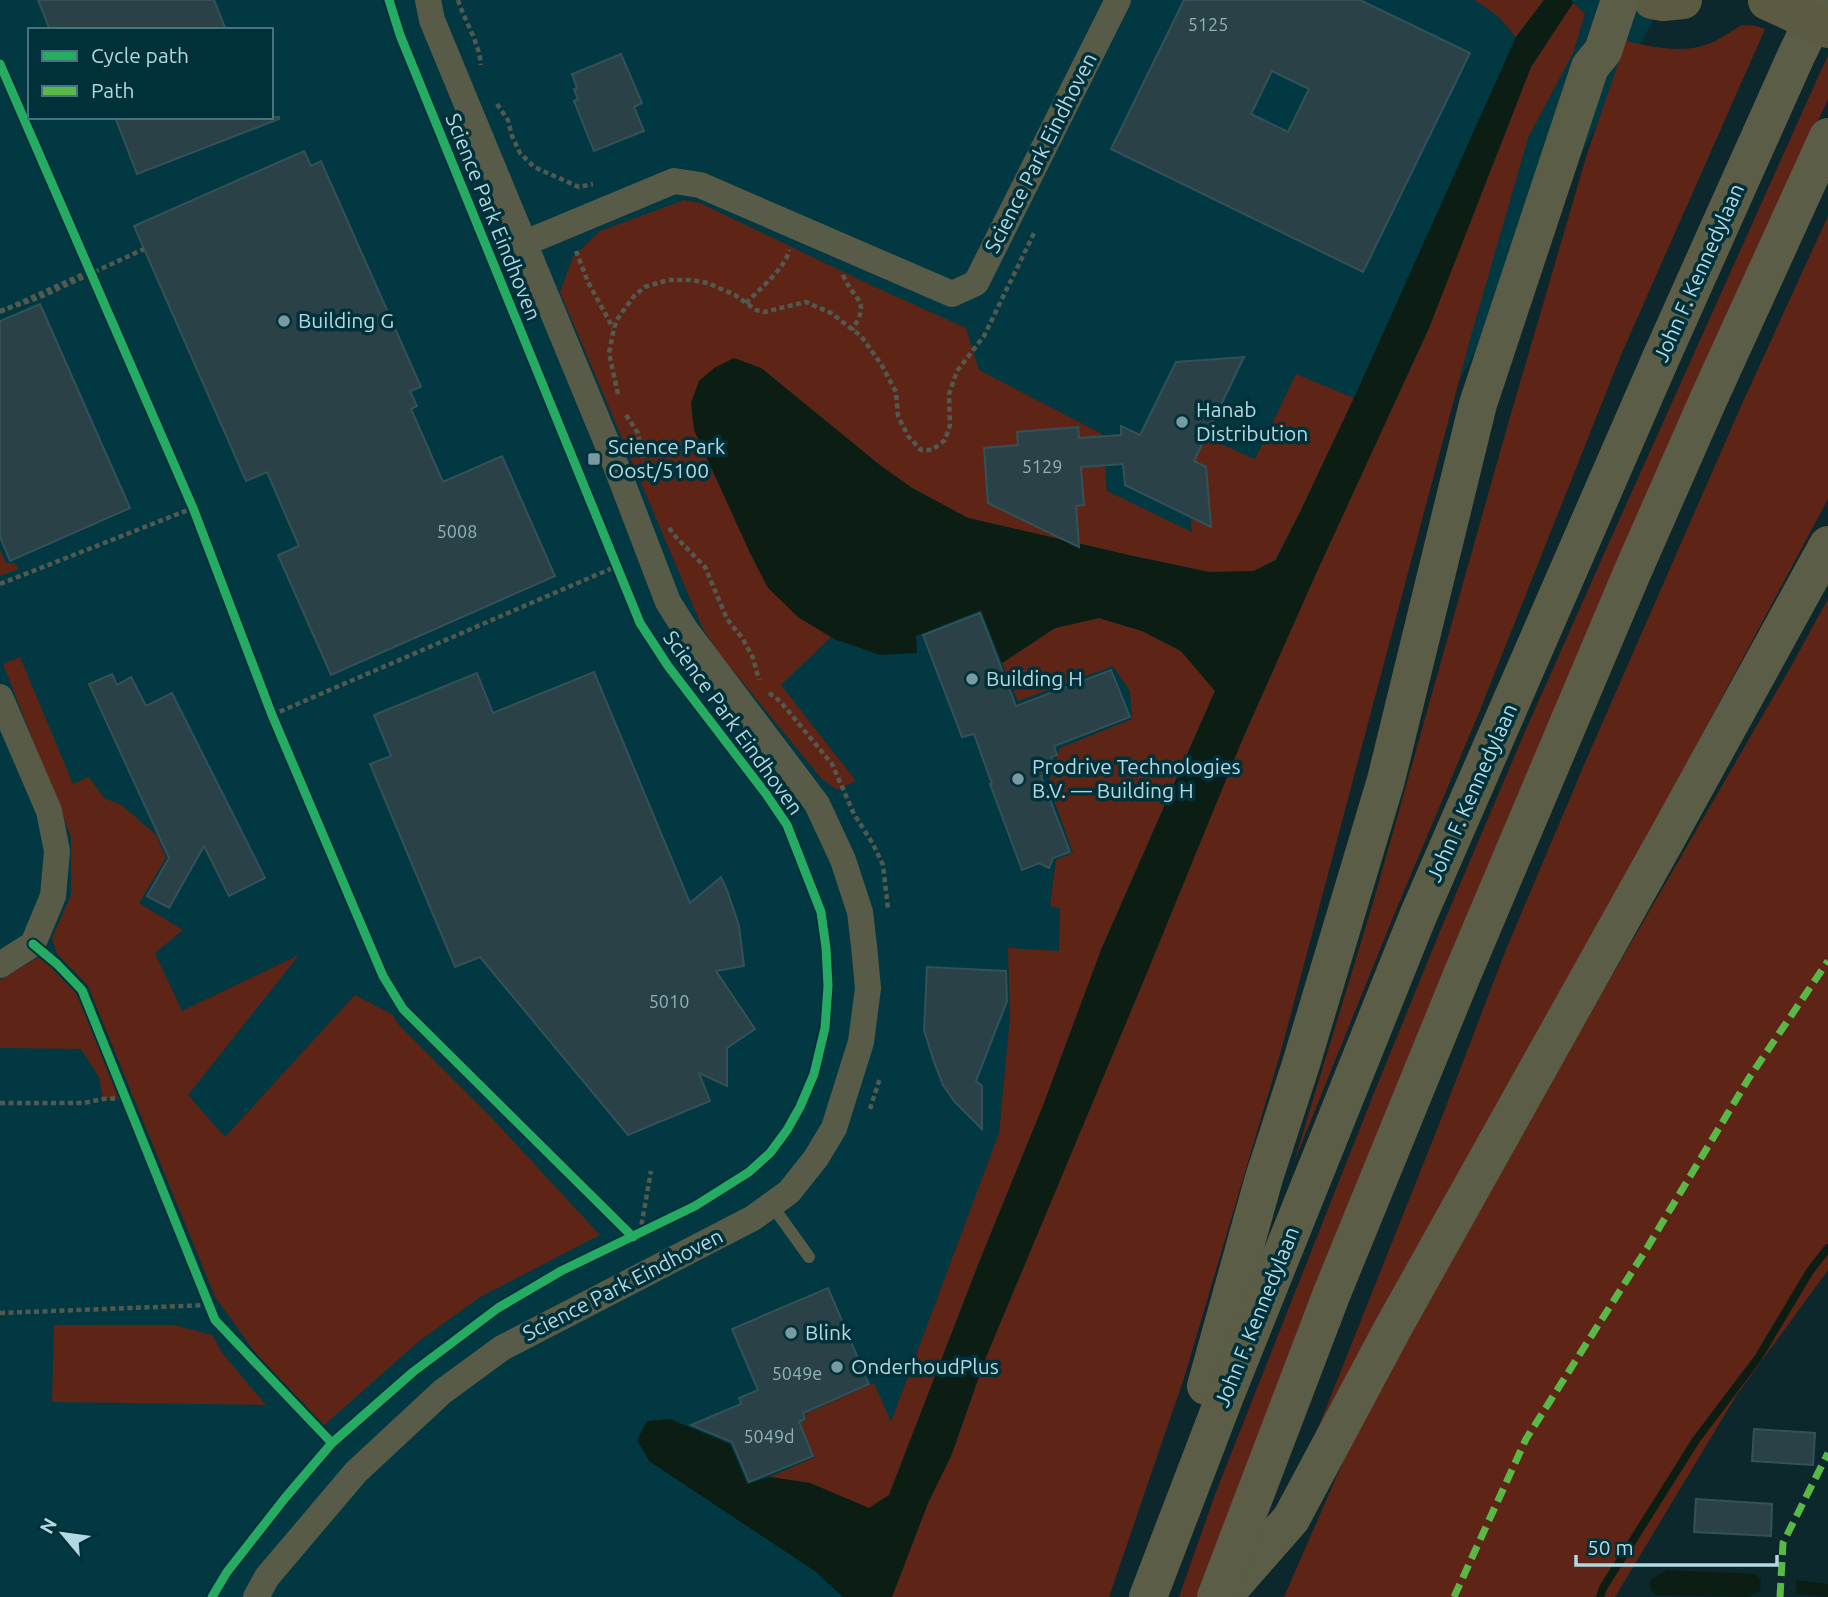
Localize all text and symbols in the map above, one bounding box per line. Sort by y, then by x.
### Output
house number: 5125 [1188,14,1228,34]
legend [28,28,273,119]
text: Cycle path [91,43,189,67]
street label: Science Park Eindhoven [979,49,1101,257]
text: Path [91,78,134,102]
street label: Science Park Eindhoven [441,110,547,324]
street label: John F. Kennedylaan [1648,180,1748,365]
place label: Building G [298,308,394,332]
marker: Building G [276,313,292,329]
place label: Hanab Distribution [1196,397,1308,445]
marker: Hanab Distribution [1174,414,1190,430]
place label: Science Park Oost/5100 [608,434,726,482]
marker: Science Park Oost/5100 [586,451,602,467]
house number: 5129 [1022,456,1062,476]
house number: 5008 [437,521,477,541]
street label: Science Park Eindhoven [659,626,809,819]
place label: Building H [986,666,1083,690]
marker: Building H [964,671,980,687]
street label: John F. Kennedylaan [1421,700,1521,885]
place label: Prodrive Technologies B.V. — Building H [1032,754,1241,802]
marker: Prodrive Technologies B.V. — Building H [1010,771,1026,787]
house number: 5010 [649,991,689,1011]
street label: Science Park Eindhoven [519,1223,727,1345]
street label: John F. Kennedylaan [1209,1223,1303,1410]
place label: Blink [805,1320,852,1344]
marker: Blink [783,1325,799,1341]
place label: OnderhoudPlus [851,1354,999,1378]
marker: OnderhoudPlus [829,1359,845,1375]
house number: 5049e [772,1363,822,1383]
house number: 5049d [743,1426,795,1446]
north arrow [28,1499,98,1569]
text: N [35,1514,61,1537]
scale bar [1576,1524,1777,1568]
text: 50 m [1587,1535,1634,1559]

